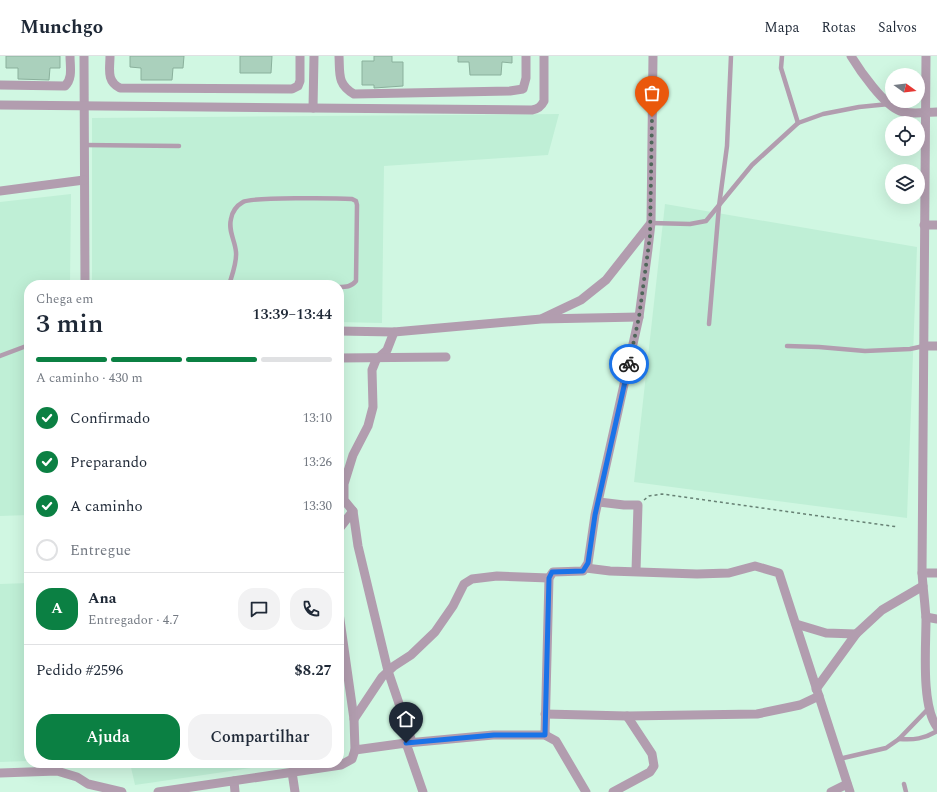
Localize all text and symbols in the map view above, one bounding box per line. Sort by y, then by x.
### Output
text: Munchgo [20,13,103,42]
text: Mapa [764,17,799,38]
text: Rotas [821,17,856,38]
text: Salvos [878,17,917,38]
north arrow [885,68,925,108]
map controls [885,68,925,204]
pin [635,76,669,117]
icon: bag [641,82,663,104]
button: locate [885,116,925,156]
button: layers [885,164,925,204]
text: Chega em [36,289,93,309]
text: 13:39–13:44 [252,303,332,326]
text: 3 min [36,304,103,344]
courier [609,344,649,384]
icon: bike [618,353,640,375]
text: A caminho · 430 m [36,368,143,388]
icon: check [36,407,58,429]
text: Confirmado [70,407,150,430]
text: 13:10 [303,408,332,428]
icon: check [36,451,58,473]
text: Preparando [70,451,147,474]
text: 13:26 [303,452,332,472]
icon: check [36,495,58,517]
text: A caminho [70,495,143,518]
text: 13:30 [303,496,332,516]
text: Entregue [70,539,131,562]
text: Ana [88,587,117,610]
button: chat [238,588,280,630]
button: phone [290,588,332,630]
text: A [51,597,63,620]
text: Entregador · 4.7 [88,610,179,630]
text: Pedido #2596 [36,659,123,682]
text: $8.27 [294,659,332,682]
pin [389,702,423,743]
icon: home [395,708,417,730]
button: Ajuda [36,714,180,760]
button: Compartilhar [188,714,332,760]

